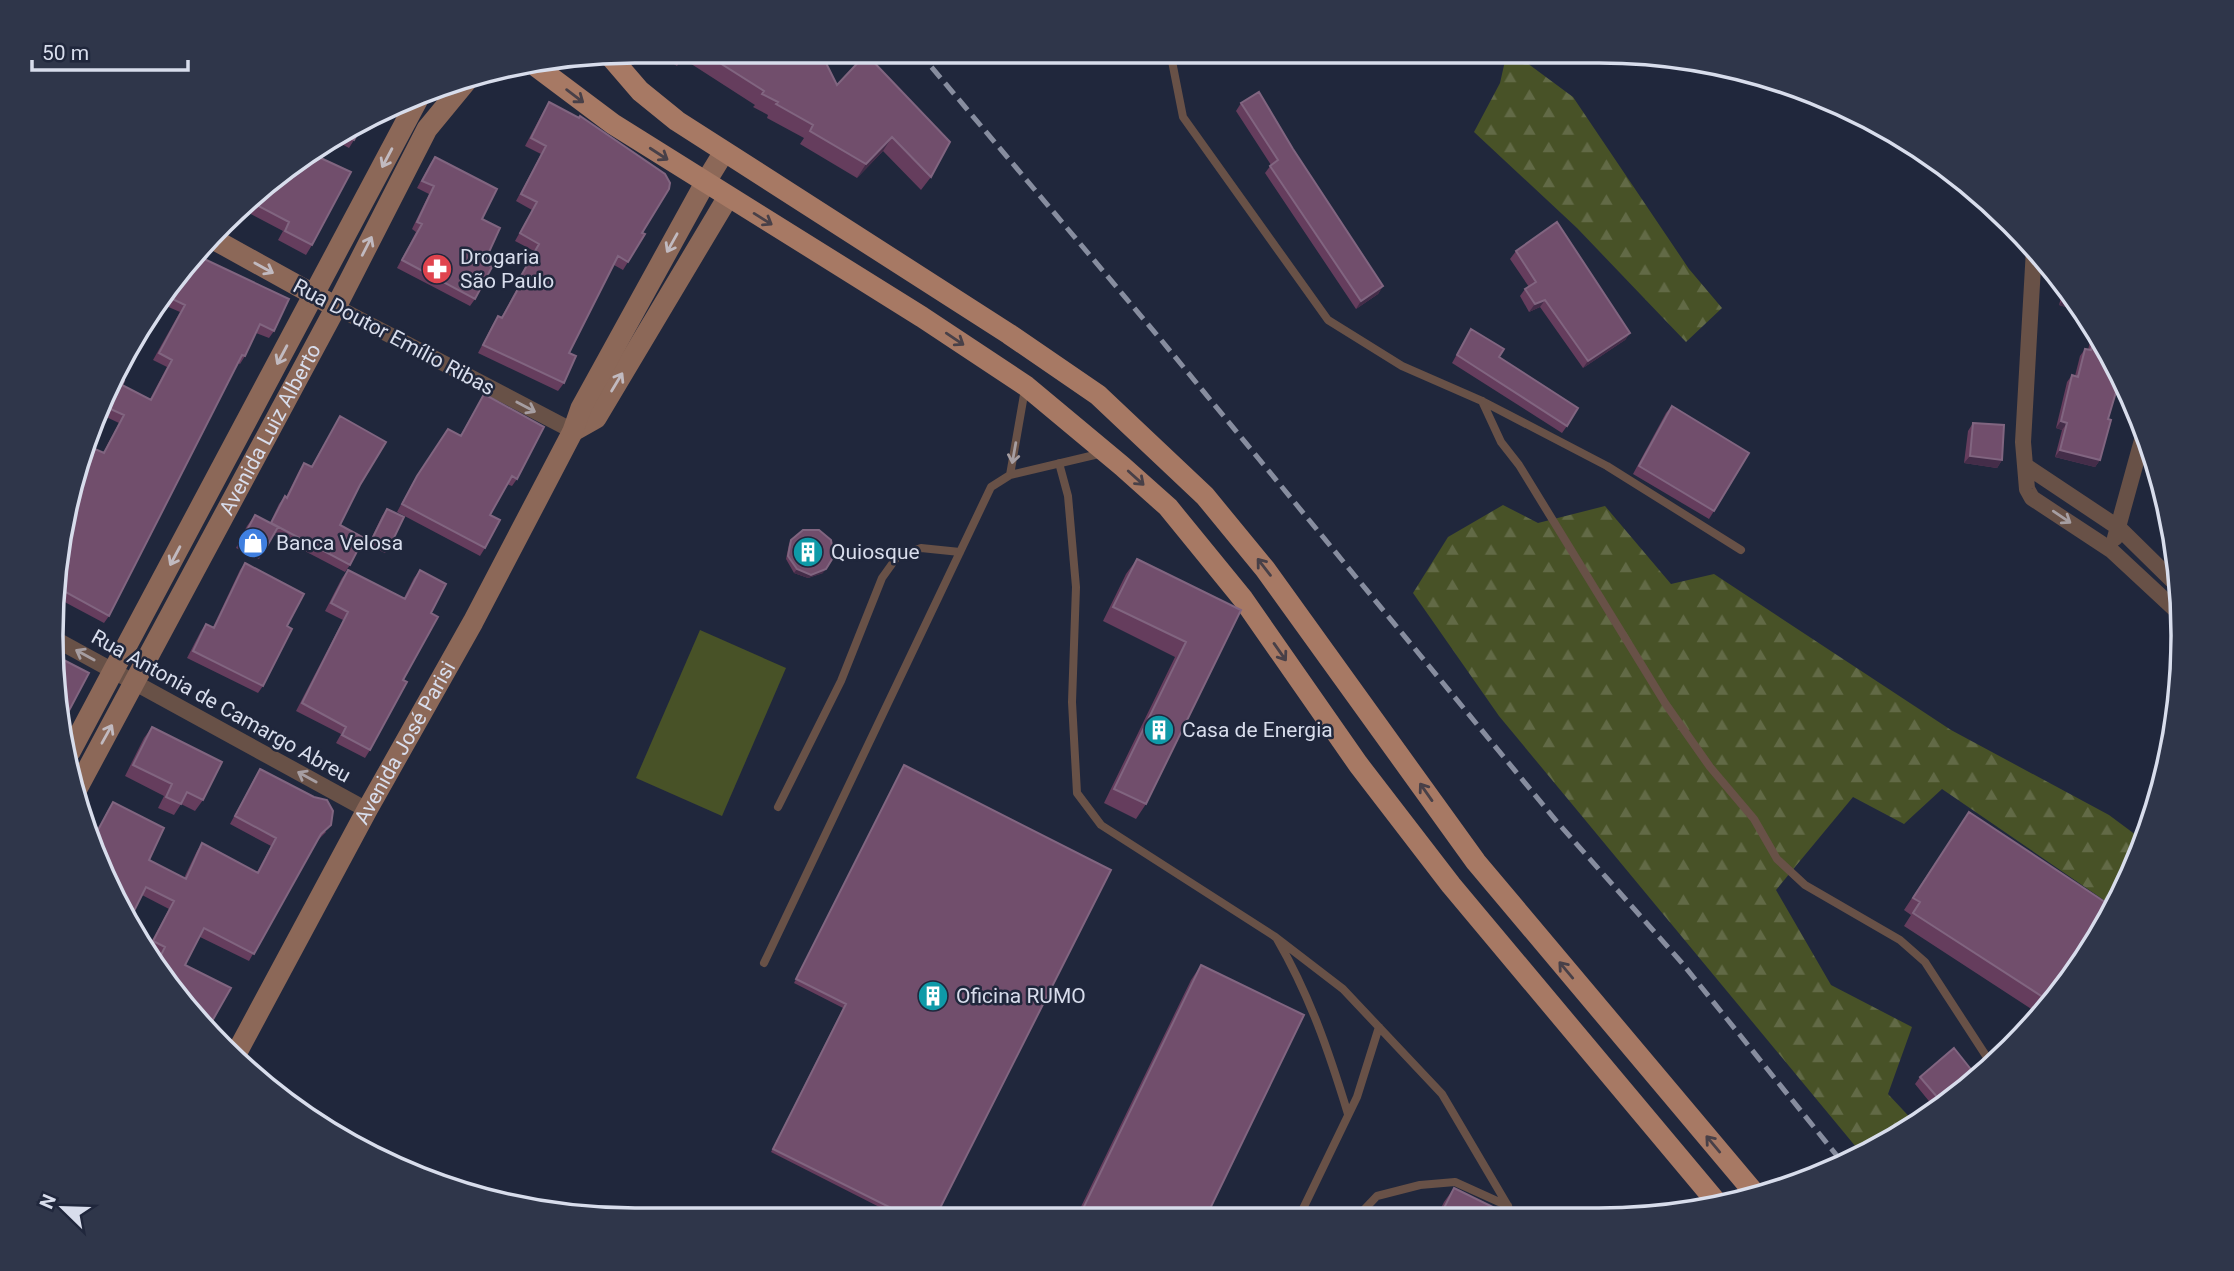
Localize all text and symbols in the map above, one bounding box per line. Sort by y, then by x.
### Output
scale bar [32,28,187,72]
text: 50 m [42,41,89,65]
one-way arrow [565,88,584,103]
one-way arrow [649,146,668,161]
one-way arrow [379,147,393,168]
one-way arrow [752,212,772,226]
one-way arrow [665,232,679,252]
one-way arrow [361,236,374,257]
place label: Drogaria São Paulo [460,245,554,293]
pharmacy icon: Drogaria São Paulo [420,252,454,286]
one-way arrow [254,261,274,275]
street label: Rua Doutor Emílio Ribas [289,274,499,400]
one-way arrow [945,333,965,347]
street label: Avenida Luiz Alberto [214,340,326,519]
one-way arrow [275,345,289,365]
one-way arrow [611,373,625,393]
one-way arrow [515,401,536,414]
one-way arrow [1006,441,1020,464]
one-way arrow [1126,470,1144,486]
one-way arrow [2051,511,2071,525]
shop icon: Banca Velosa [236,526,270,560]
place label: Banca Velosa [276,531,403,555]
building icon: Quiosque [791,535,825,569]
place label: Quiosque [831,540,920,564]
one-way arrow [168,546,182,566]
one-way arrow [1256,559,1271,577]
street label: Rua Antonia de Camargo Abreu [87,625,355,787]
one-way arrow [1273,642,1287,661]
one-way arrow [75,648,96,661]
street label: Avenida José Parisi [350,657,460,828]
building icon: Casa de Energia [1142,713,1176,747]
place label: Casa de Energia [1182,718,1333,742]
one-way arrow [100,725,114,745]
one-way arrow [297,770,318,783]
one-way arrow [1418,783,1433,802]
one-way arrow [1558,962,1574,980]
building icon: Oficina RUMO [916,979,950,1013]
place label: Oficina RUMO [956,984,1086,1008]
one-way arrow [1705,1135,1721,1153]
north arrow [28,1173,98,1243]
text: N [35,1191,61,1212]

